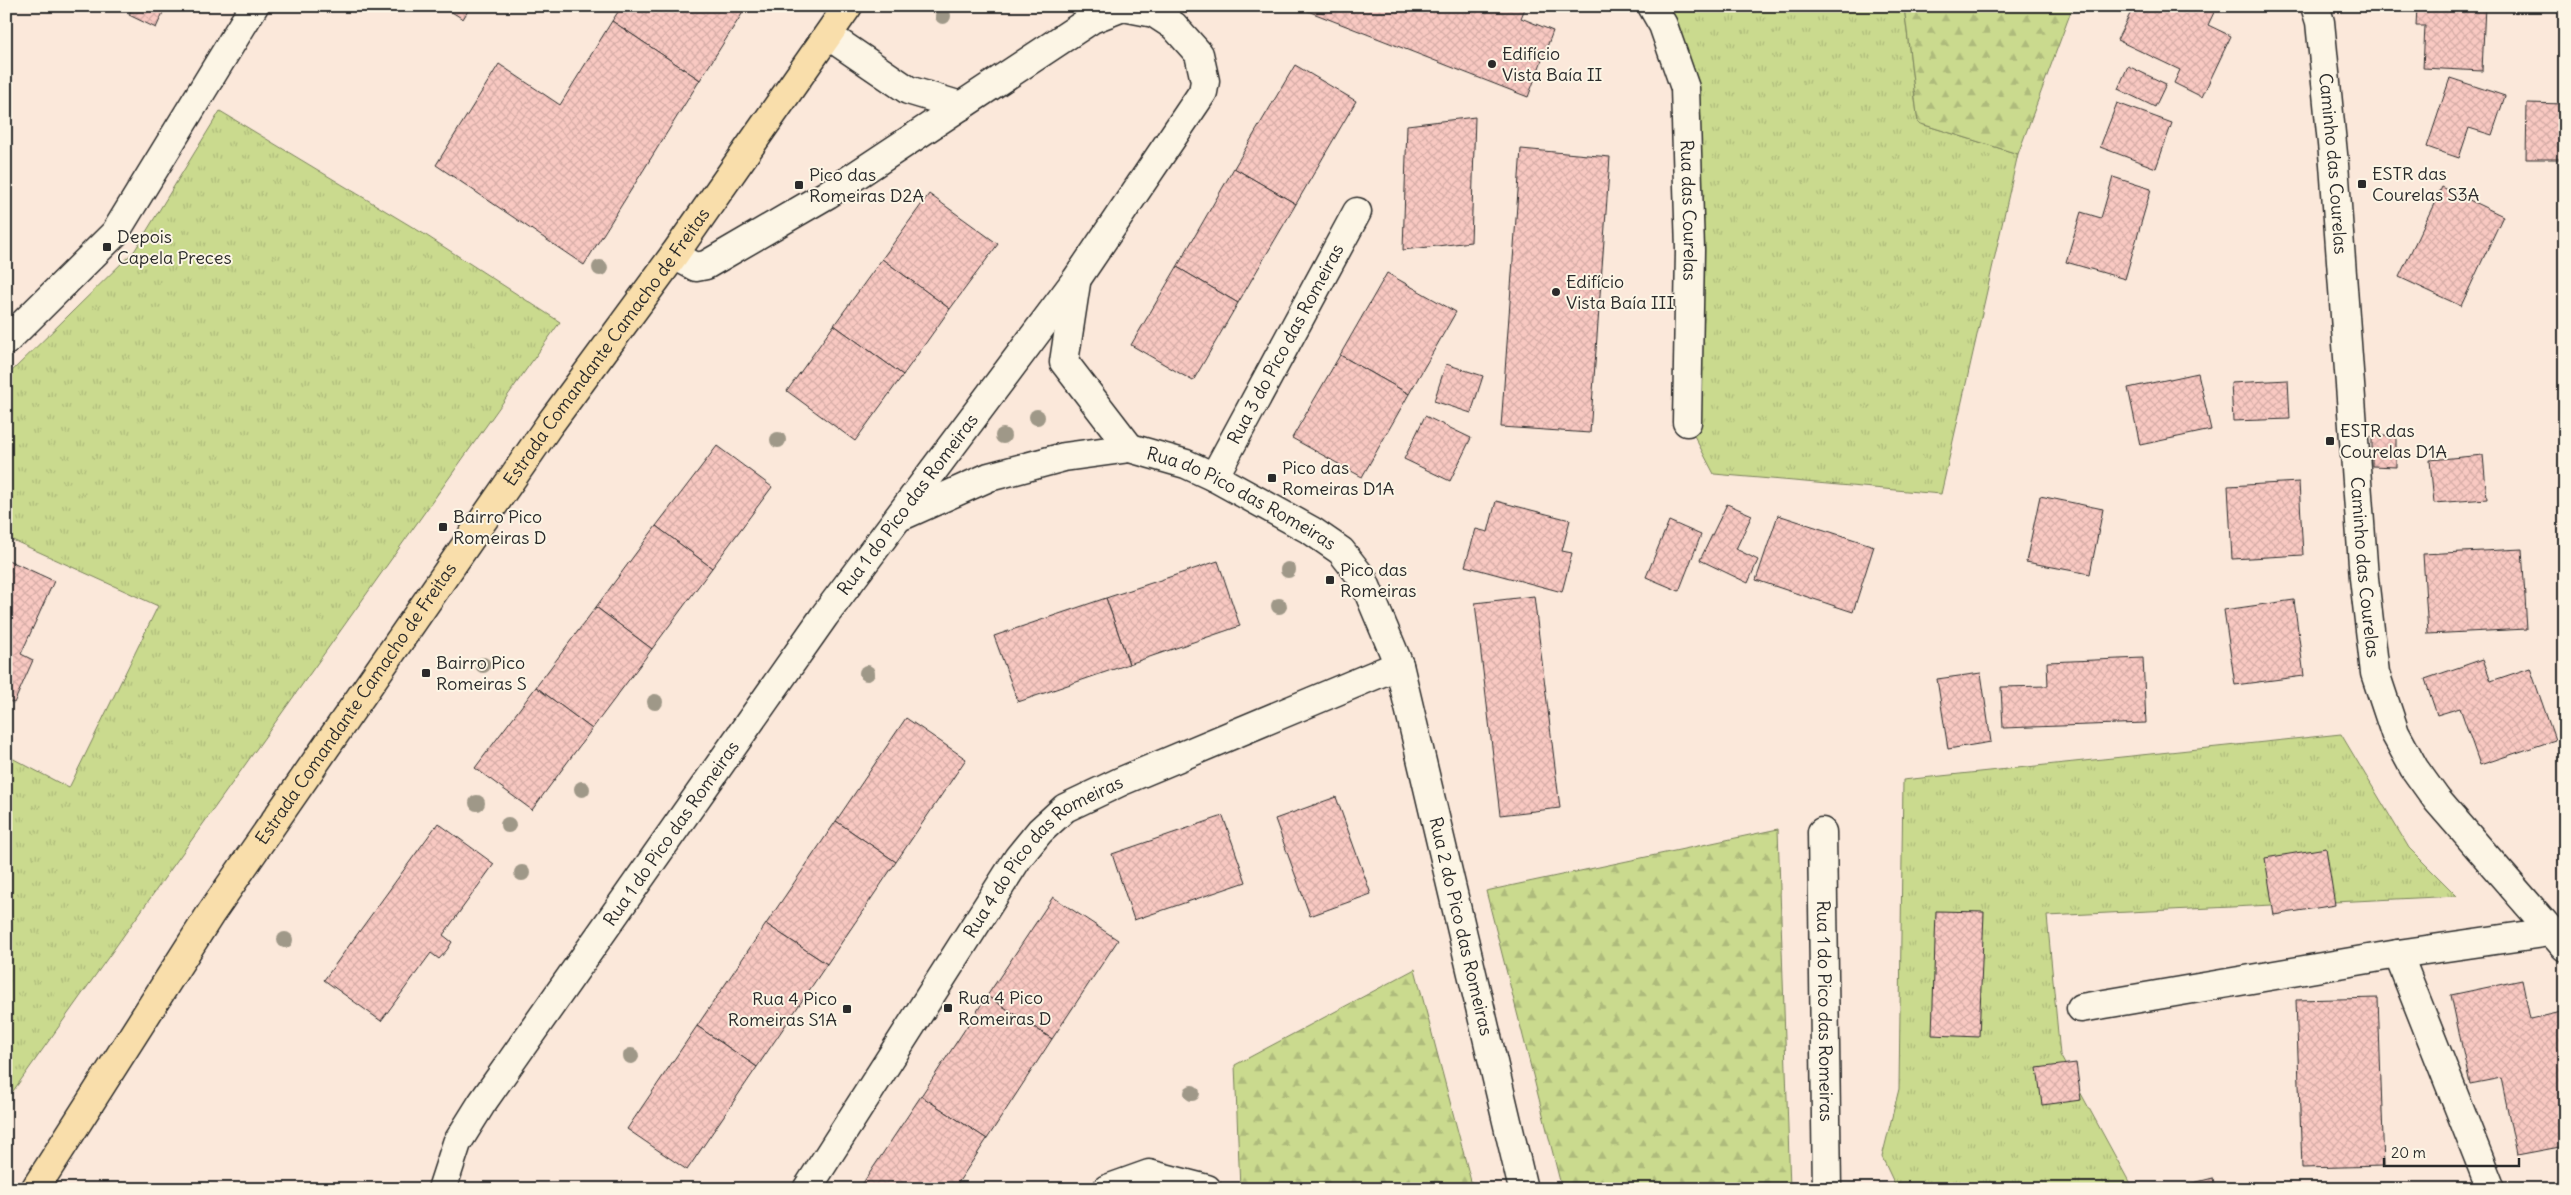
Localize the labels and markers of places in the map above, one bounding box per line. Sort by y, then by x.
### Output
place label: Edifício Vista Baía II [1502,42,1603,86]
marker: Edifício Vista Baía II [1486,58,1498,70]
place label: ESTR das Courelas S3A [2372,162,2479,206]
place label: Pico das Romeiras D2A [809,163,924,207]
marker: ESTR das Courelas S3A [2356,178,2368,190]
marker: Pico das Romeiras D2A [793,179,805,191]
place label: Depois Capela Preces [117,225,232,269]
marker: Depois Capela Preces [101,241,113,253]
place label: Edifício Vista Baía III [1566,270,1674,314]
marker: Edifício Vista Baía III [1550,286,1562,298]
place label: ESTR das Courelas D1A [2340,419,2447,463]
marker: ESTR das Courelas D1A [2324,435,2336,447]
place label: Pico das Romeiras D1A [1282,456,1394,500]
marker: Pico das Romeiras D1A [1266,472,1278,484]
place label: Bairro Pico Romeiras D [453,505,547,549]
marker: Bairro Pico Romeiras D [437,521,449,533]
place label: Pico das Romeiras [1340,558,1417,602]
marker: Pico das Romeiras [1324,574,1336,586]
place label: Bairro Pico Romeiras S [436,651,527,695]
marker: Bairro Pico Romeiras S [420,667,432,679]
place label: Rua 4 Pico Romeiras D [958,986,1052,1030]
place label: Rua 4 Pico Romeiras S1A [728,987,837,1031]
marker: Rua 4 Pico Romeiras D [942,1002,954,1014]
marker: Rua 4 Pico Romeiras S1A [841,1003,853,1015]

